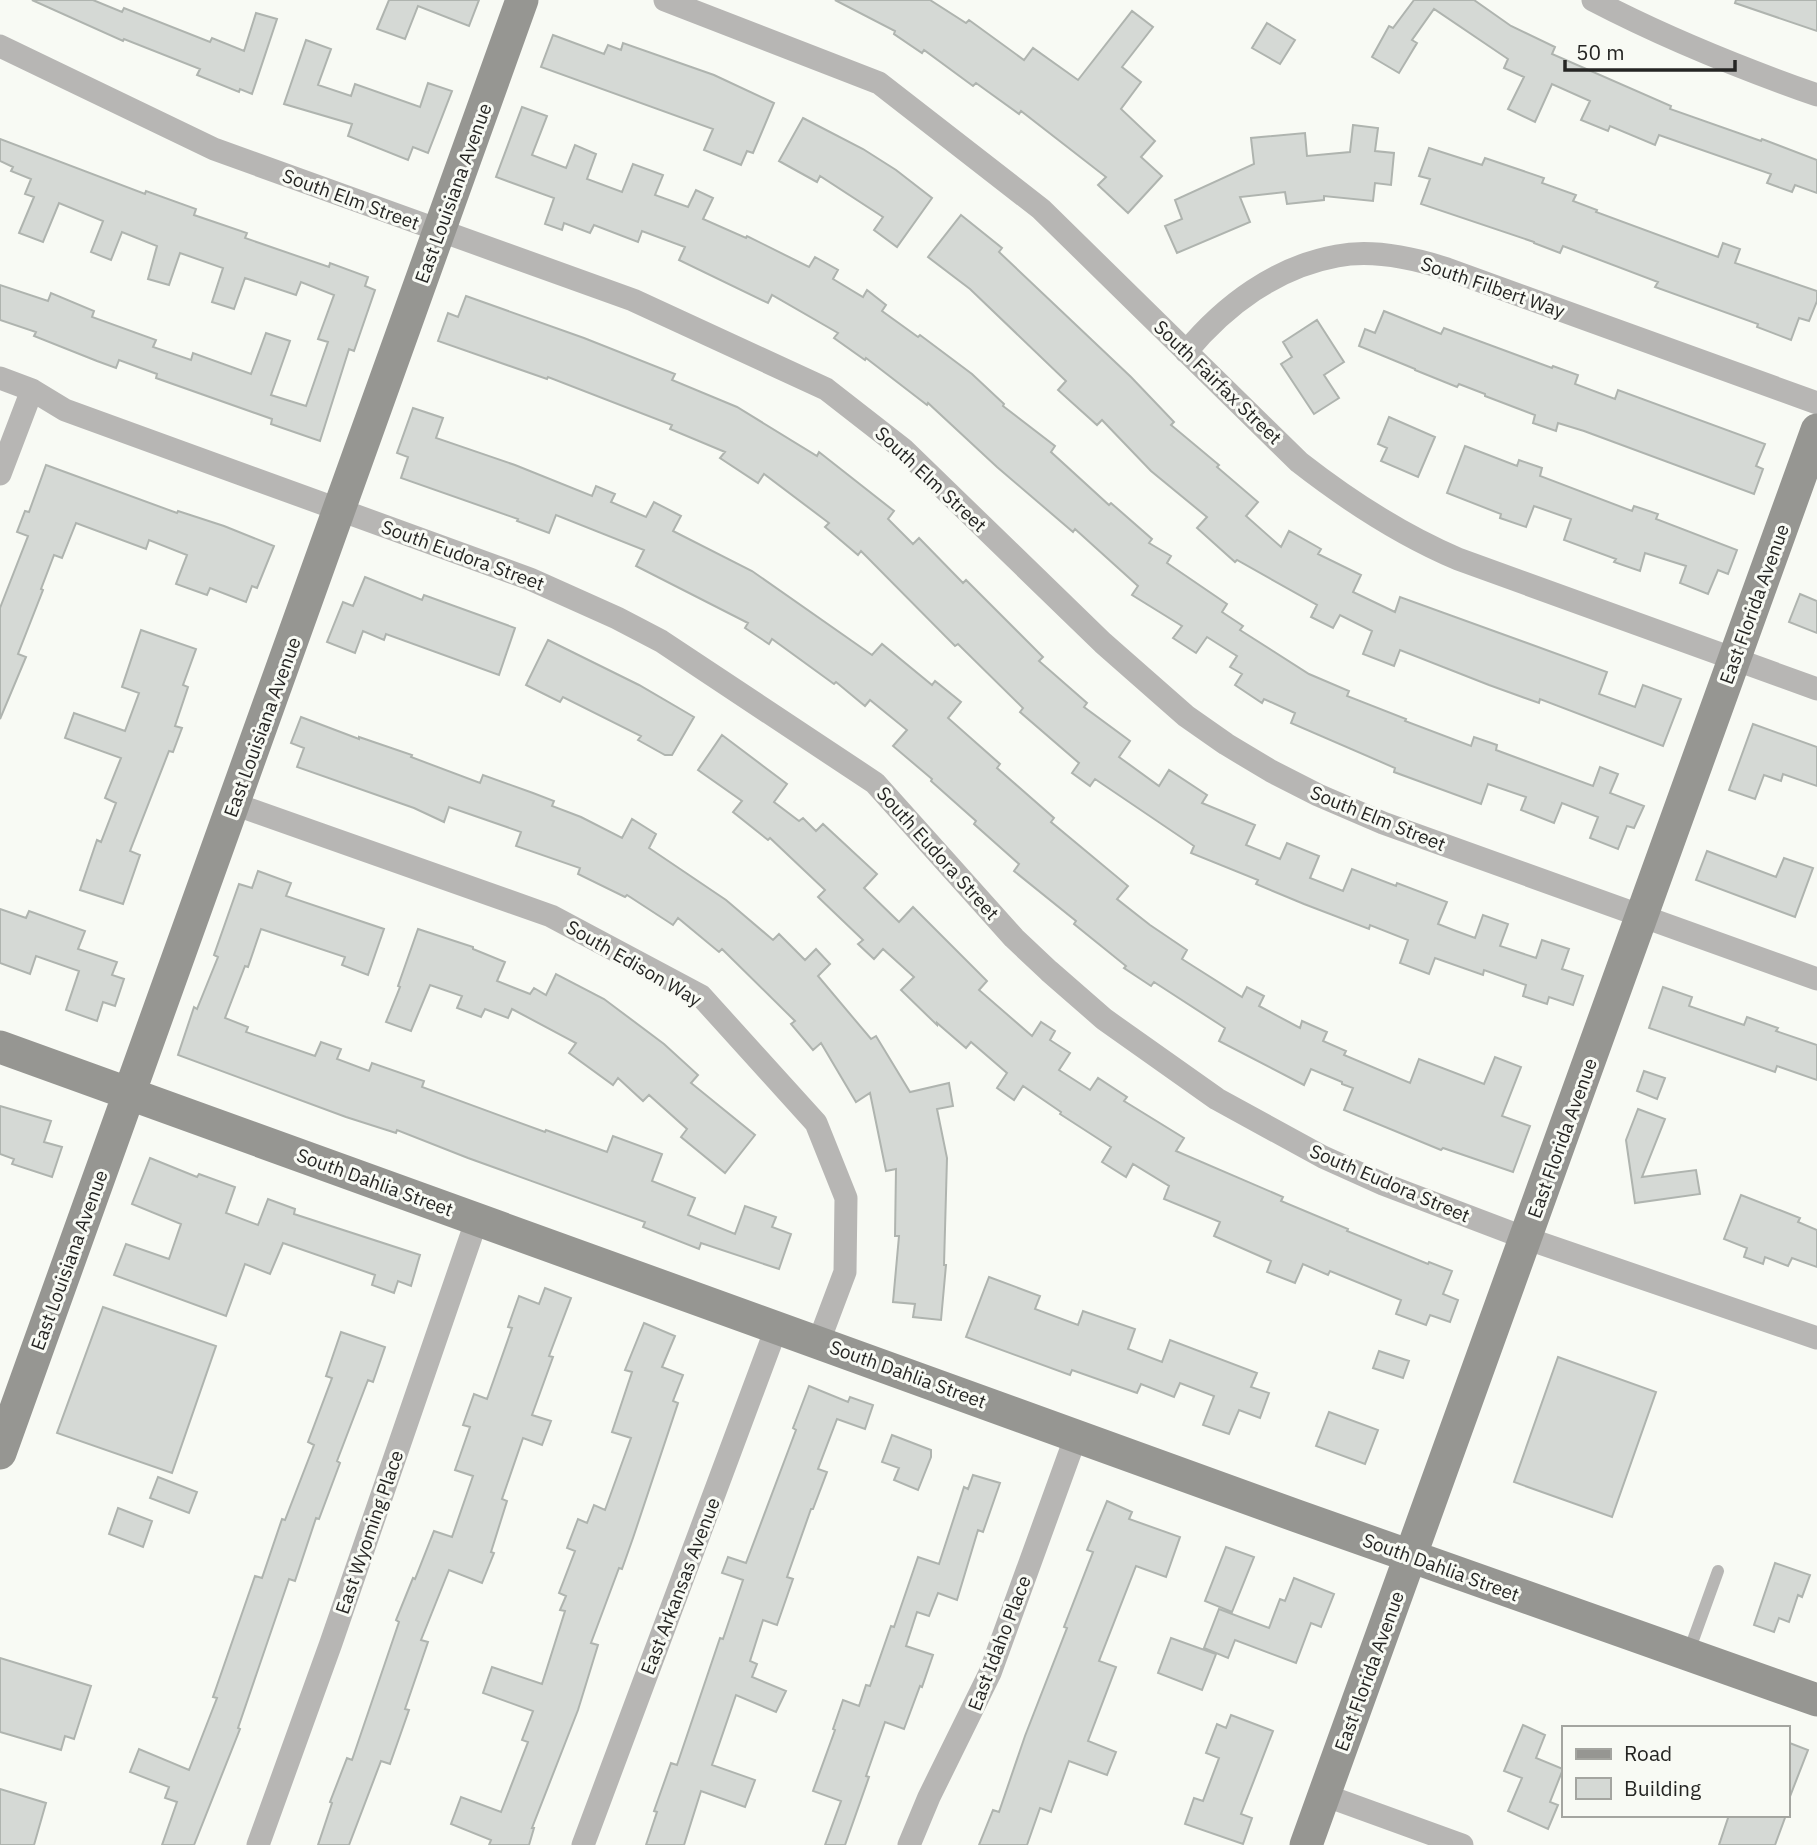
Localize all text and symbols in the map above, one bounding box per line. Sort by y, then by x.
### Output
scale bar [1565,28,1735,72]
text: 50 m [1576,38,1625,66]
street label: East Louisiana Avenue [409,100,497,286]
street label: South Elm Street [279,163,423,235]
street label: South Filbert Way [1418,251,1569,323]
street label: South Fairfax Street [1149,315,1287,449]
street label: South Elm Street [870,421,992,537]
street label: South Eudora Street [378,514,548,596]
street label: East Florida Avenue [1714,521,1794,687]
street label: East Louisiana Avenue [218,634,306,820]
street label: South Elm Street [1307,780,1449,856]
street label: South Eudora Street [872,781,1004,925]
street label: South Edison Way [562,914,706,1012]
street label: East Florida Avenue [1522,1055,1602,1221]
street label: South Eudora Street [1306,1138,1474,1228]
street label: South Dahlia Street [293,1143,457,1221]
street label: East Louisiana Avenue [25,1167,113,1353]
street label: South Dahlia Street [826,1335,990,1413]
street label: East Wyoming Place [330,1447,408,1617]
street label: East Arkansas Avenue [635,1494,725,1678]
street label: South Dahlia Street [1359,1528,1523,1606]
street label: East Idaho Place [962,1572,1036,1714]
street label: East Florida Avenue [1329,1588,1409,1754]
legend [1562,1726,1789,1817]
text: Road [1624,1739,1672,1767]
text: Building [1624,1774,1701,1802]

